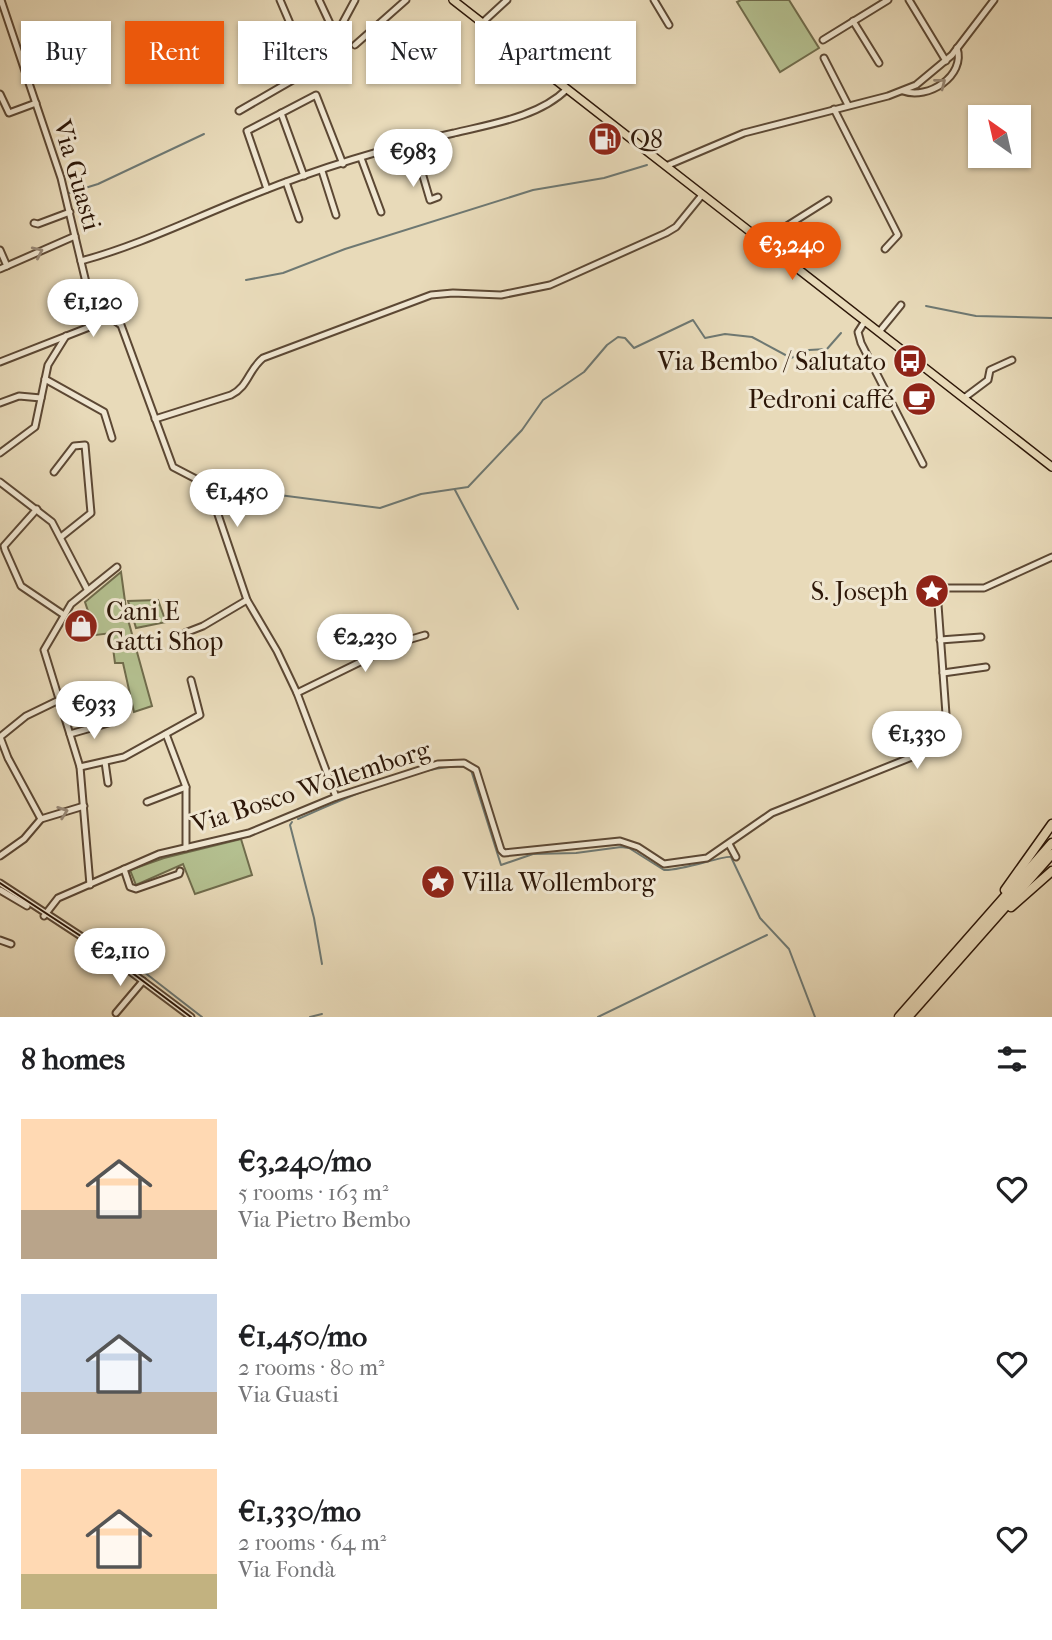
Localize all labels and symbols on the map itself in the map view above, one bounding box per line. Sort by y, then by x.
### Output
one-way arrow [934,78,946,91]
north arrow [968,105,1031,168]
street label: Via Guasti [46,115,108,234]
fuel station icon: Q8 [586,120,624,158]
place label: Q8 [630,124,663,155]
pin: €983 [372,130,454,189]
pin: €3,240 [735,222,849,282]
one-way arrow [30,246,43,260]
pin: €1,120 [36,280,150,339]
bus stop icon: Via Bembo / Salutato [891,342,929,380]
place label: Via Bembo / Salutato [656,346,886,377]
cafe icon: Pedroni caffé [900,380,938,418]
place label: Pedroni caffé [748,384,894,415]
pin: €1,450 [180,470,294,529]
place icon: S. Joseph [913,572,951,610]
place label: S. Joseph [811,576,908,607]
place label: Cani E Gatti Shop [106,596,223,657]
shop icon: Cani E Gatti Shop [62,607,100,645]
pin: €2,230 [308,614,422,674]
pin: €933 [53,682,135,741]
pin: €1,330 [860,712,974,771]
street label: Via Bosco Wollemborg [187,733,435,841]
one-way arrow [56,806,68,820]
place icon: Villa Wollemborg [419,863,457,901]
place label: Villa Wollemborg [461,867,656,898]
pin: €2,110 [63,928,177,988]

